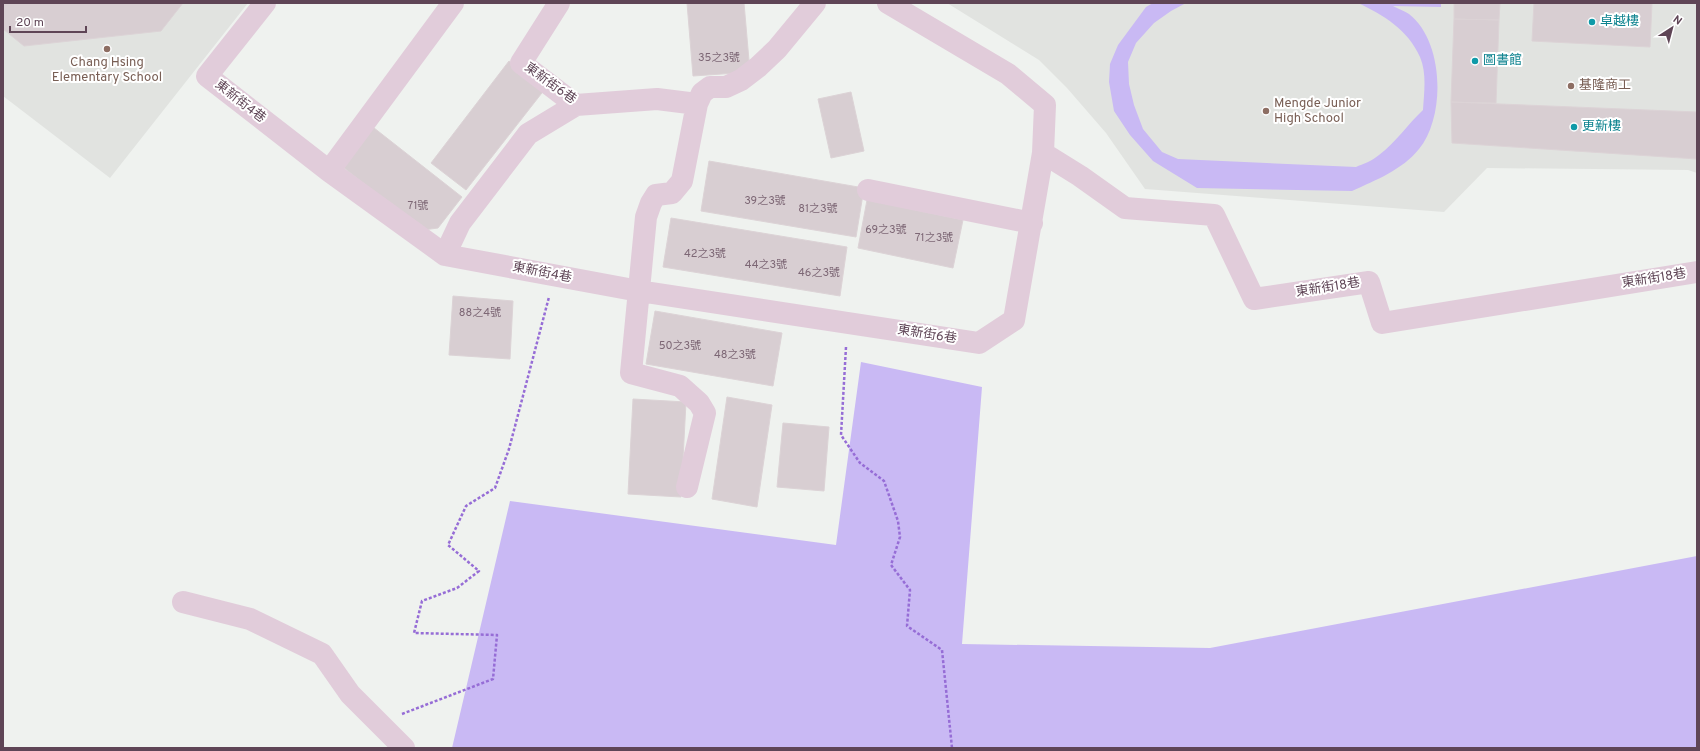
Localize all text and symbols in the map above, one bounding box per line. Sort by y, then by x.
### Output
scale bar [10,8,86,34]
north arrow [1652,8,1692,48]
text: N [1670,13,1685,29]
place label: 卓越樓 [1600,14,1639,30]
text: 20 m [16,15,44,31]
marker: 卓越樓 [1587,17,1597,27]
marker: Chang Hsing Elementary School [102,44,112,54]
house number: 35之3號 [698,51,740,65]
place label: 圖書館 [1483,52,1522,69]
place label: Chang Hsing Elementary School [52,55,162,86]
marker: 圖書館 [1470,56,1480,66]
street label: 東新街6巷 [521,60,579,108]
street label: 東新街4巷 [211,77,269,127]
place label: 基隆商工 [1579,77,1631,94]
marker: 基隆商工 [1566,81,1576,91]
place label: Mengde Junior High School [1274,96,1361,127]
marker: Mengde Junior High School [1261,106,1271,116]
place label: 更新樓 [1582,119,1621,135]
marker: 更新樓 [1569,122,1579,132]
house number: 39之3號 [744,194,786,208]
house number: 71號 [407,199,429,213]
house number: 81之3號 [798,202,838,216]
house number: 69之3號 [865,223,907,237]
house number: 71之3號 [915,231,953,245]
house number: 42之3號 [684,247,726,261]
house number: 44之3號 [745,258,787,272]
street label: 東新街4巷 [511,259,573,287]
house number: 46之3號 [798,266,840,280]
street label: 東新街18巷 [1621,266,1687,292]
street label: 東新街18巷 [1295,275,1361,301]
house number: 88之4號 [459,306,501,320]
street label: 東新街6巷 [896,322,958,348]
house number: 50之3號 [659,339,701,353]
house number: 48之3號 [714,348,756,362]

